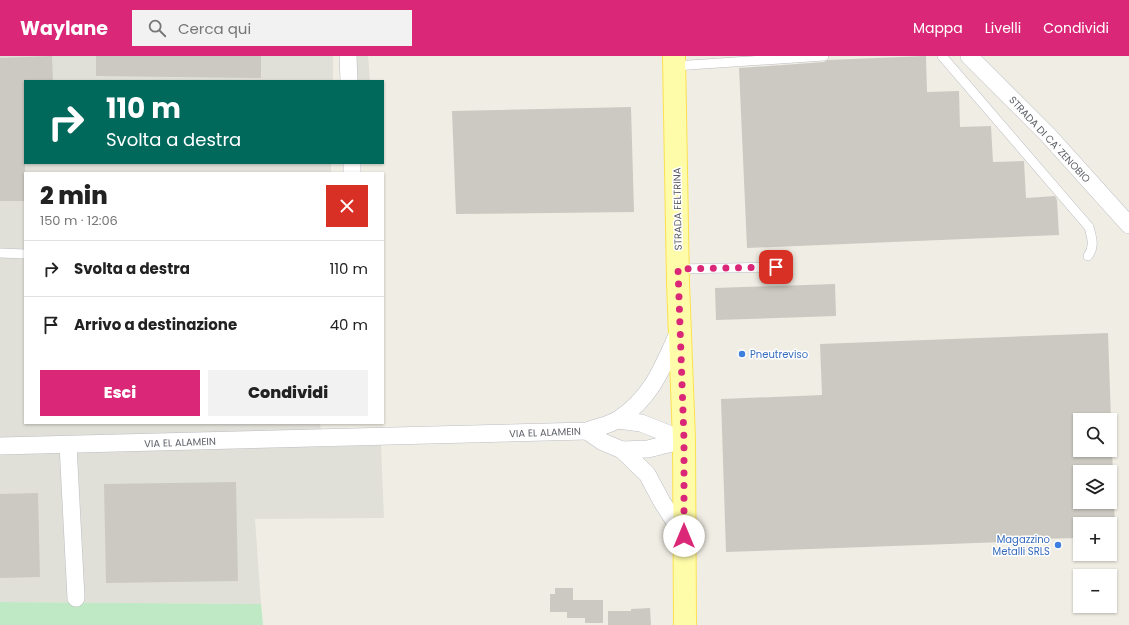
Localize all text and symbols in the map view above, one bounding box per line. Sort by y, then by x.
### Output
search box [132,10,412,46]
text: Waylane [20,15,108,42]
icon: search [146,17,168,39]
text: Cerca qui [178,18,251,39]
text: Mappa [913,18,963,38]
text: Livelli [985,18,1021,38]
text: Condividi [1043,18,1109,38]
text: 110 m [106,89,181,128]
street label: STRADA DI CA' ZENOBIO [1005,93,1094,186]
icon: right [40,96,92,148]
text: Svolta a destra [106,127,241,152]
street label: STRADA FELTRINA [669,167,686,251]
text: 2 min [40,179,108,212]
button: close [326,185,368,227]
text: 150 m · 12:06 [40,211,118,230]
pin [759,250,793,284]
icon: arrive [765,256,787,278]
icon: right [40,258,62,280]
text: Svolta a destra [74,258,190,279]
text: 110 m [330,258,368,279]
icon: arrive [40,314,62,336]
text: Arrivo a destinazione [74,314,237,335]
text: 40 m [330,314,368,335]
place label: Pneutreviso [750,347,808,362]
marker: Pneutreviso [737,349,747,359]
button: Esci [40,370,200,416]
button: Condividi [208,370,368,416]
map controls [1073,413,1117,613]
button: search [1073,413,1117,457]
street label: VIA EL ALAMEIN [509,424,581,441]
street label: VIA EL ALAMEIN [144,434,216,451]
button: layers [1073,465,1117,509]
position arrow [663,515,705,557]
button: + [1073,517,1117,561]
place label: Magazzino Metalli SRLS [993,532,1050,559]
marker: Magazzino Metalli SRLS [1053,540,1063,550]
button: − [1073,569,1117,613]

